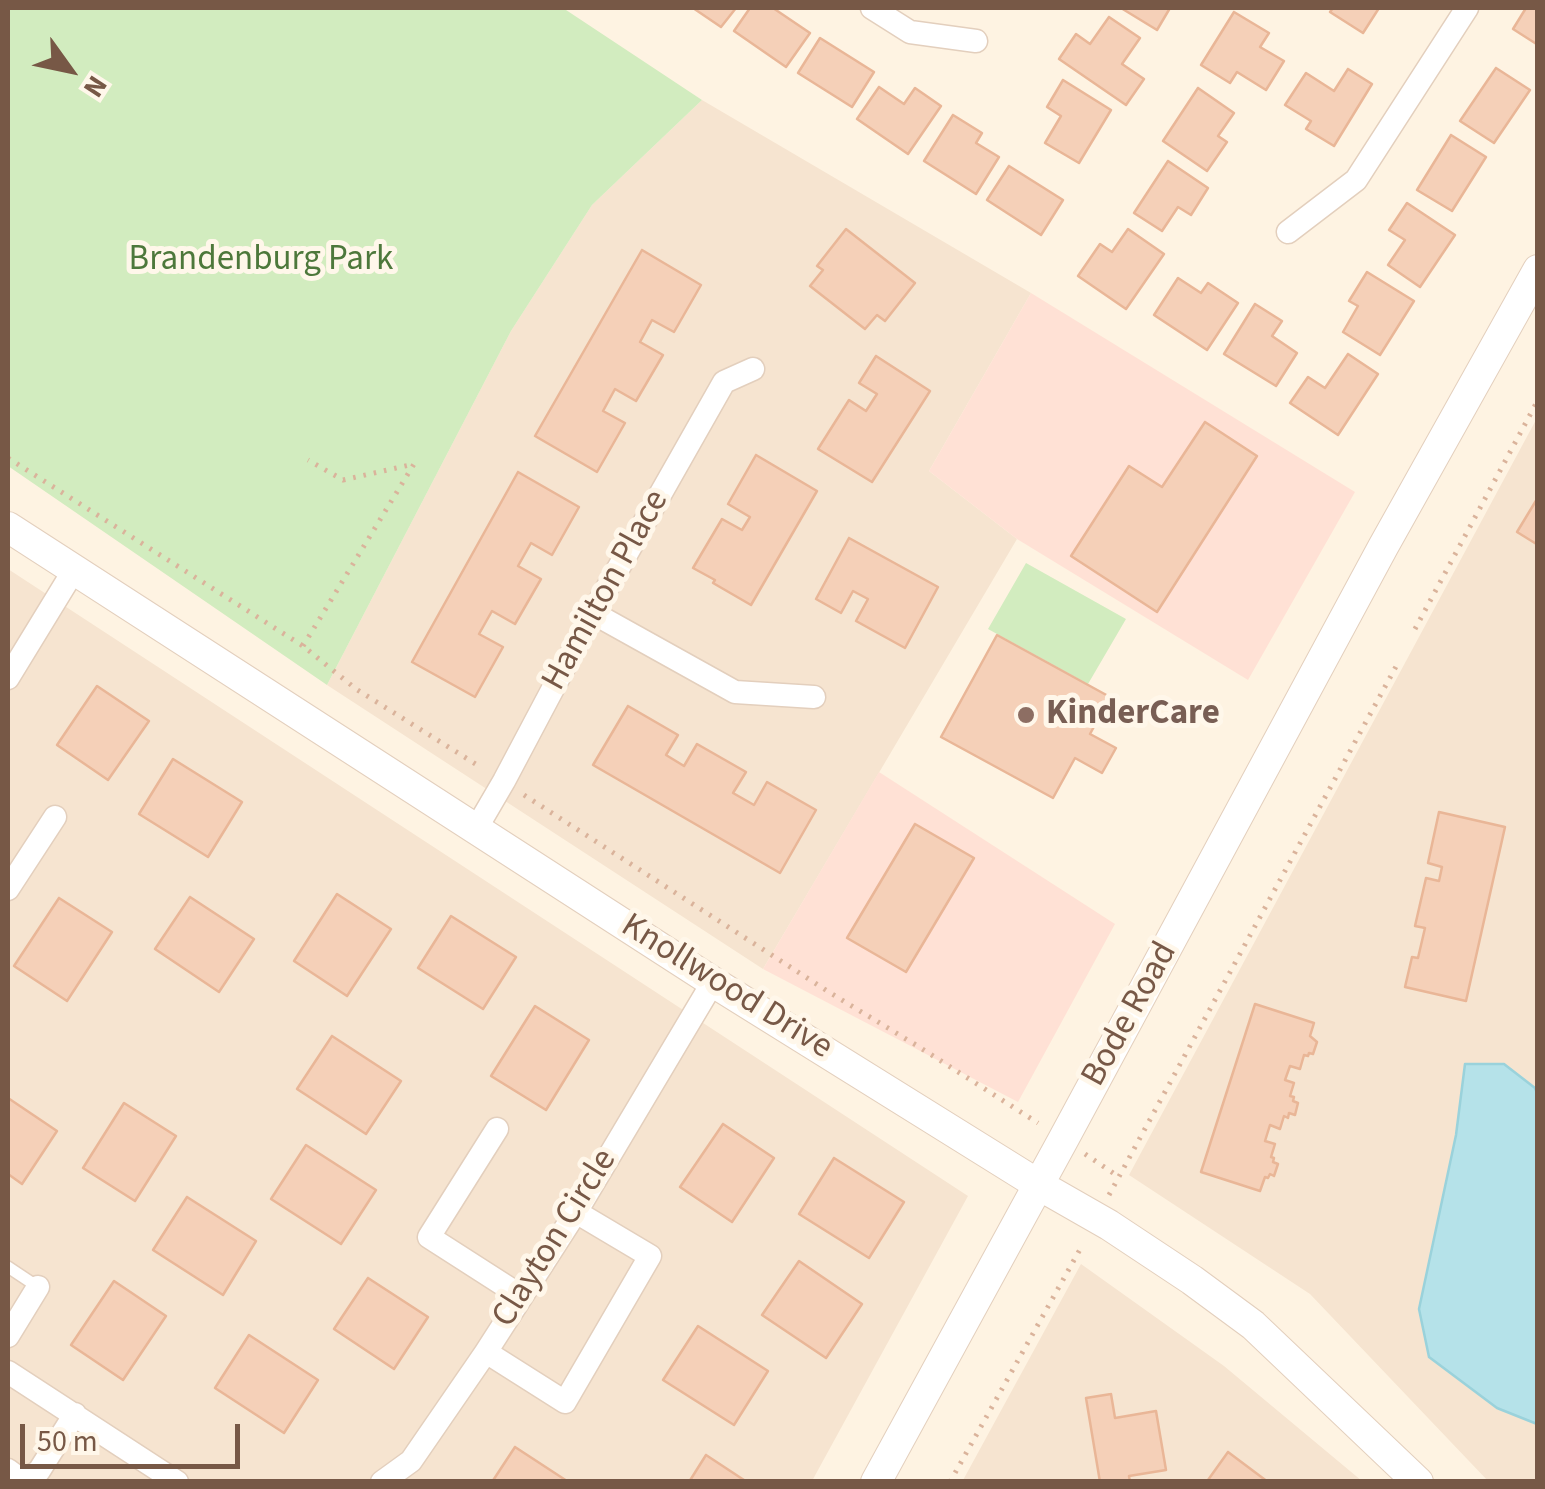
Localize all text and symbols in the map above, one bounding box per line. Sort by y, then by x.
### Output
north arrow [20,20,120,120]
text: N [73,68,117,105]
park label: Brandenburg Park [129,240,393,282]
street label: Hamilton Place [535,484,679,698]
place label: KinderCare [1046,694,1220,736]
marker: KinderCare [1015,704,1037,726]
street label: Knollwood Drive [612,906,840,1070]
street label: Bode Road [1074,936,1188,1094]
street label: Clayton Circle [485,1142,627,1336]
scale bar [25,1404,245,1466]
text: 50 m [37,1420,98,1463]

